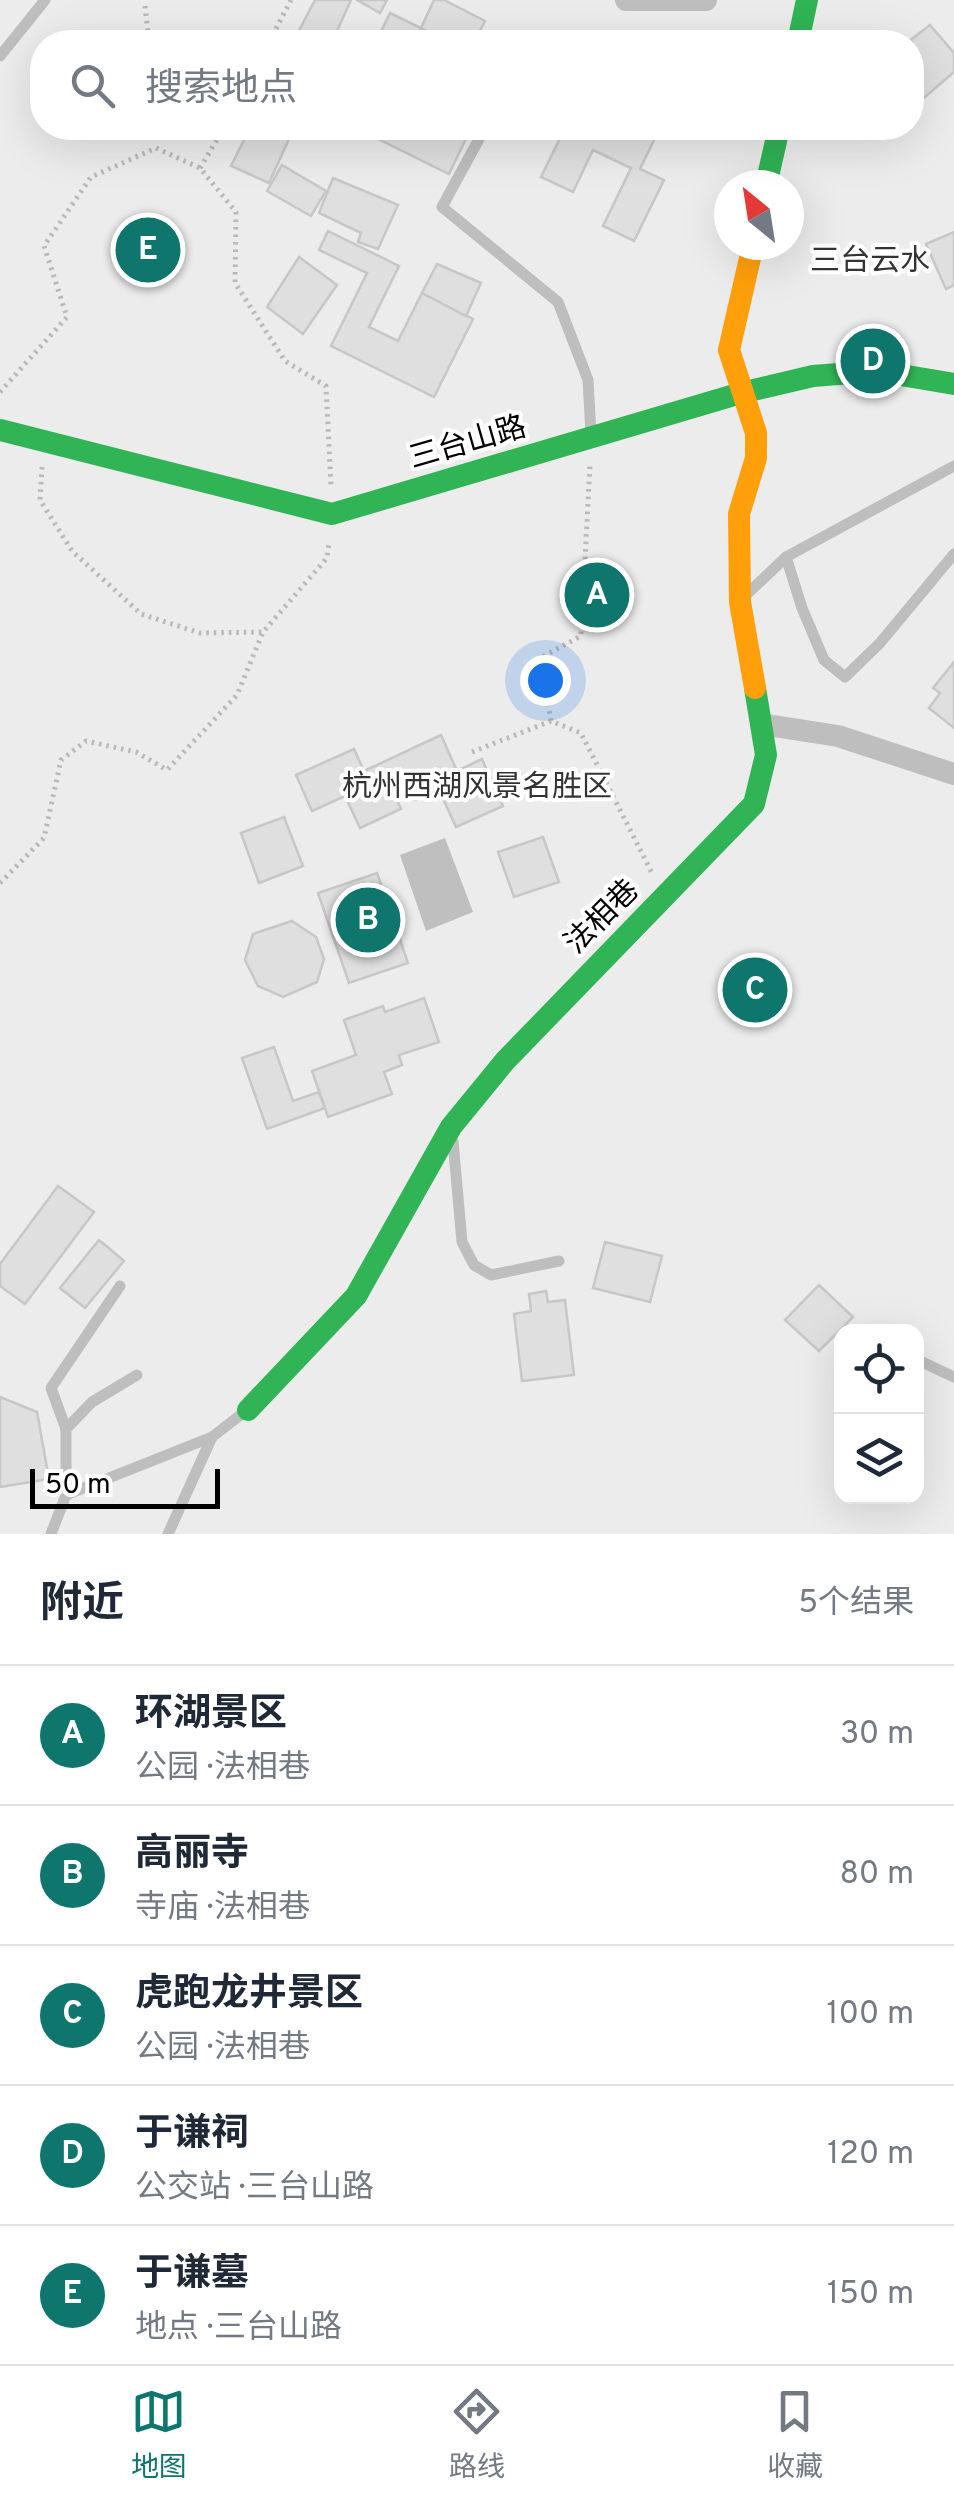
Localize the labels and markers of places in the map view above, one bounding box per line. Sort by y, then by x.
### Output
pin: E [116,212,180,288]
pin: D [840,324,906,398]
pin: A [564,558,630,632]
pin: B [336,882,400,958]
pin: C [722,952,788,1028]

